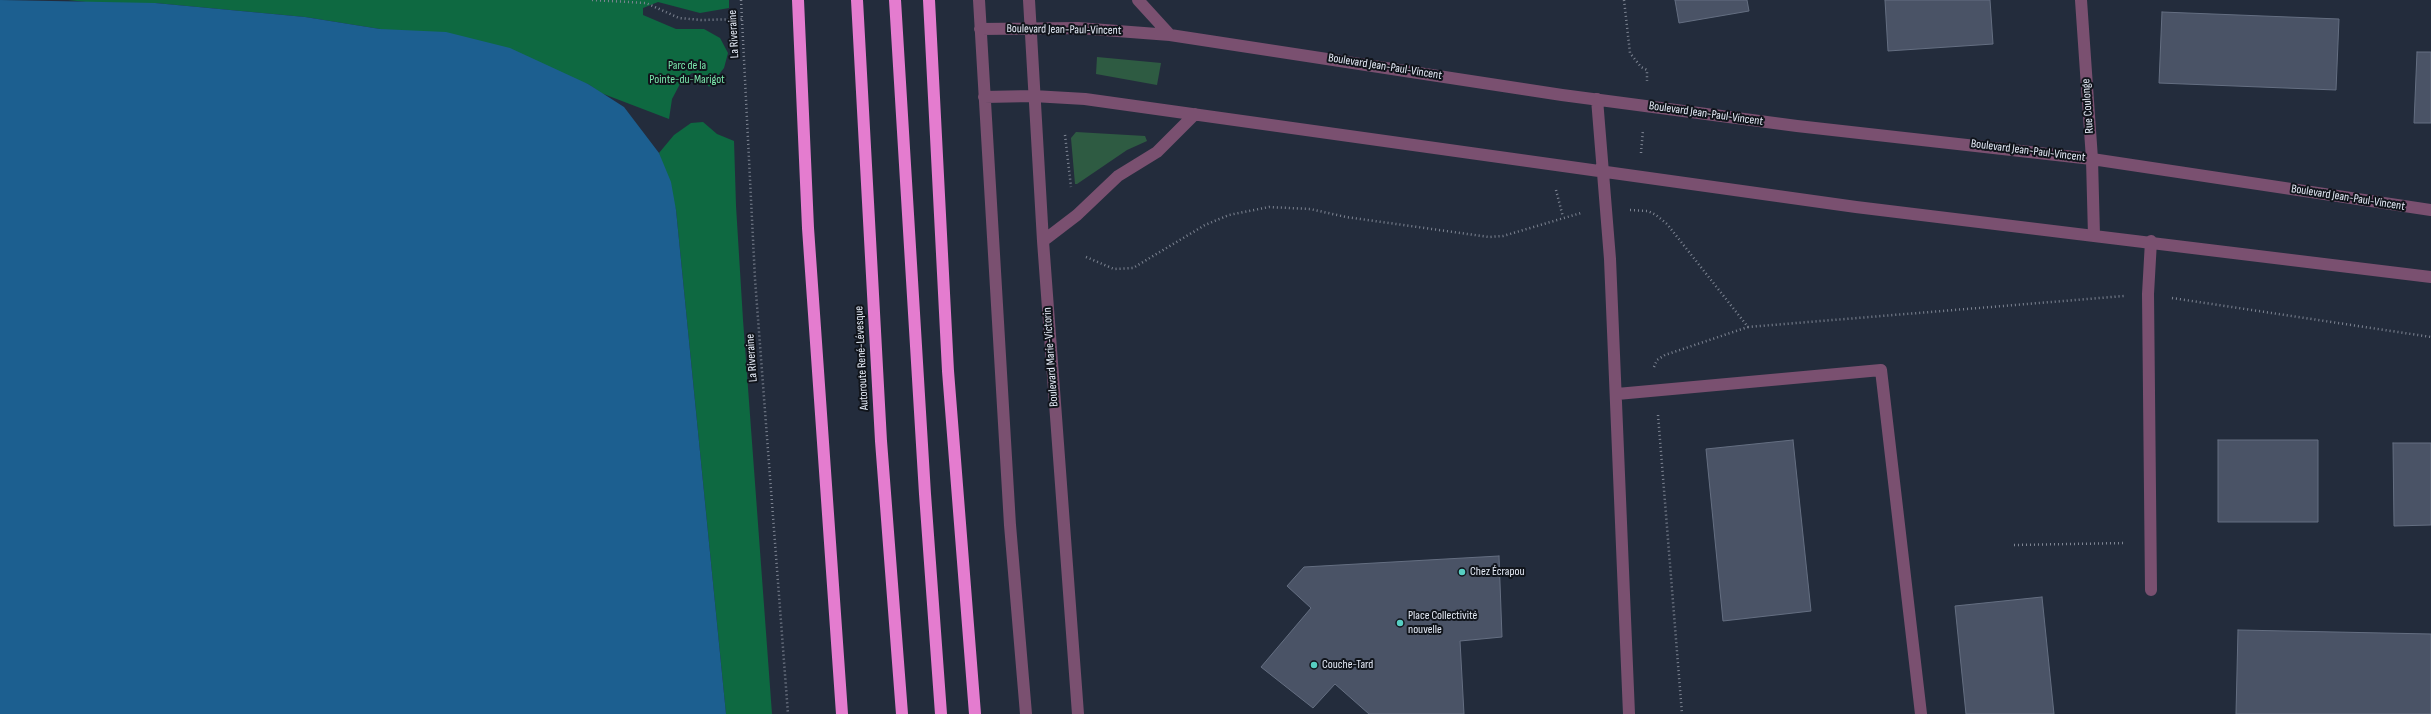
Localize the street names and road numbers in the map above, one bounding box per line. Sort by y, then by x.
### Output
street label: La Riveraine [726,10,742,58]
street label: Boulevard Jean-Paul-Vincent [1006,22,1122,38]
street label: Boulevard Jean-Paul-Vincent [1327,51,1443,83]
street label: Rue Coulonge [2079,78,2097,134]
street label: Boulevard Jean-Paul-Vincent [1648,99,1764,129]
street label: Boulevard Jean-Paul-Vincent [1970,137,2086,165]
street label: Boulevard Jean-Paul-Vincent [2290,182,2406,214]
street label: Autoroute René-Lévesque [852,305,872,411]
street label: Boulevard Marie-Victorin [1040,307,1062,407]
street label: La Riveraine [743,333,761,383]

